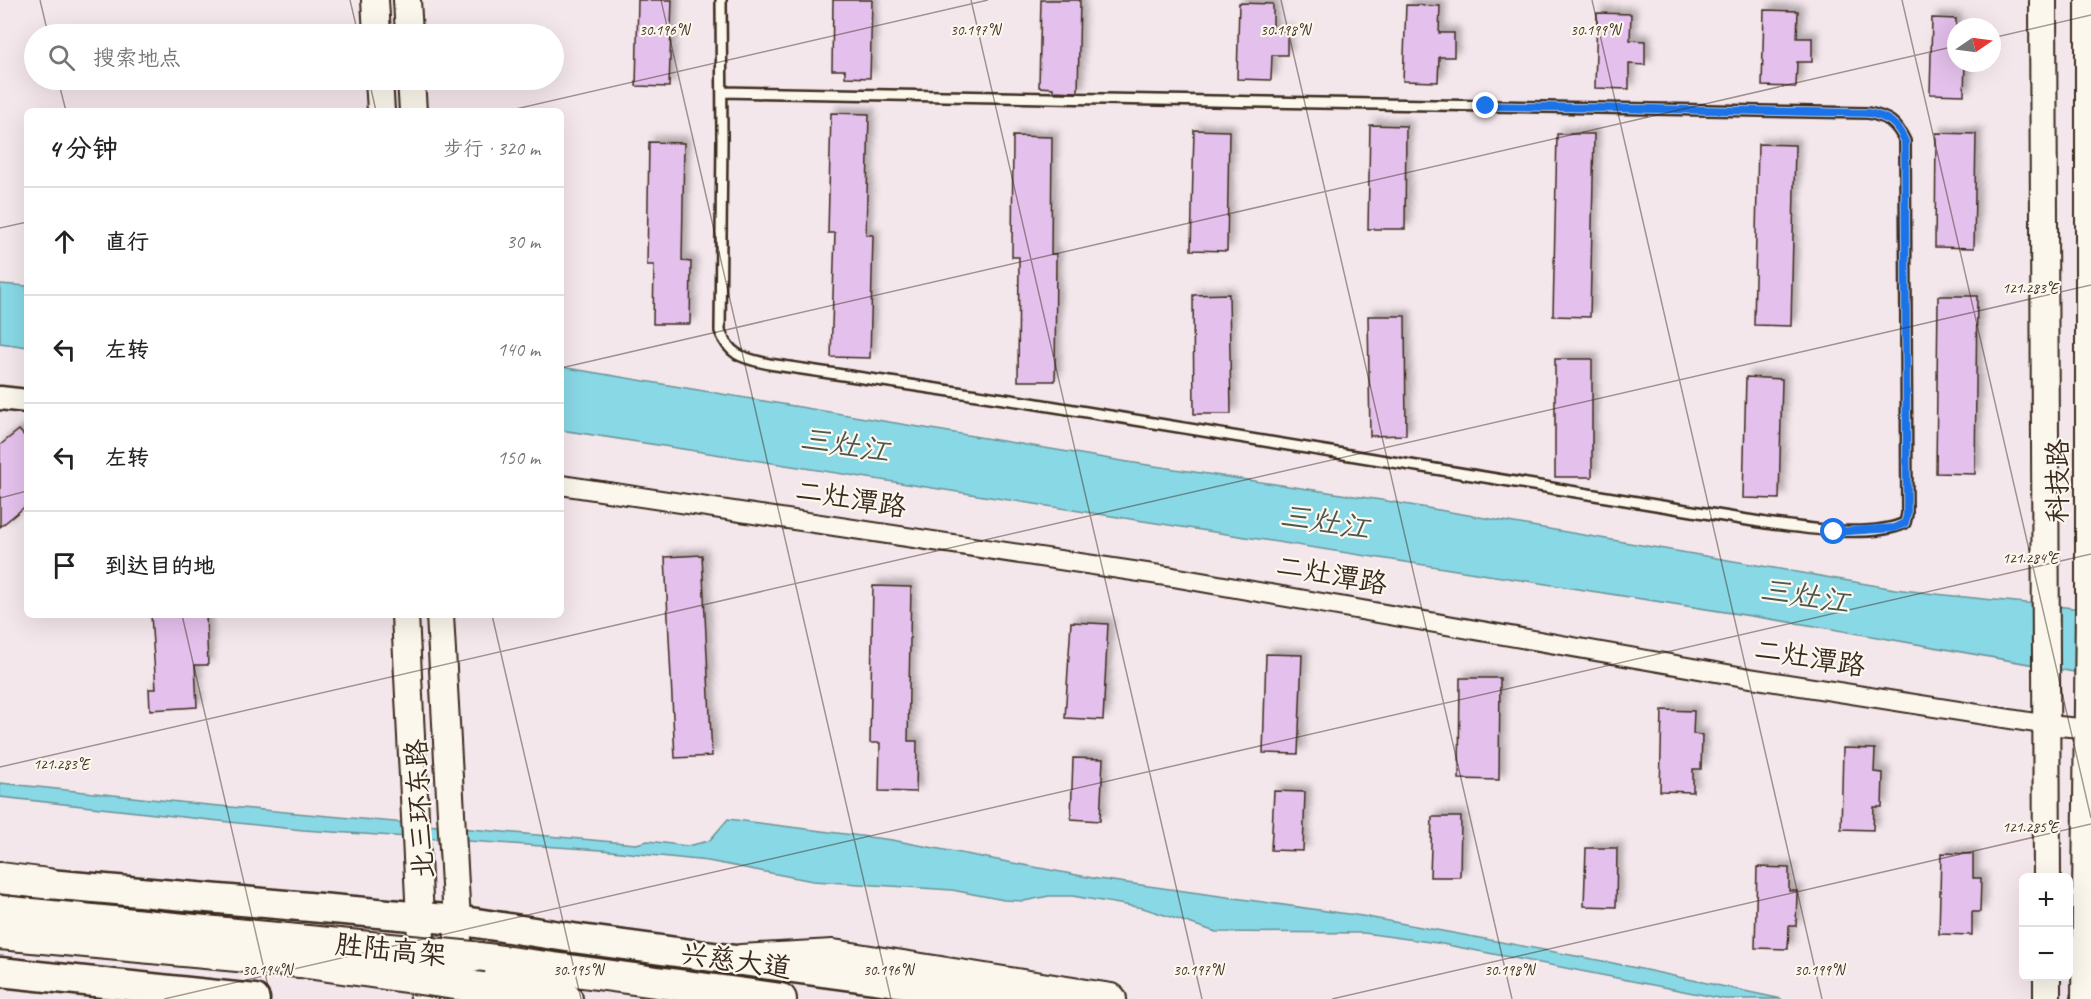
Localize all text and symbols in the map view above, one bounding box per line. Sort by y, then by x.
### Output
north arrow [1947,18,2001,72]
text: 30.196°N [639,21,692,40]
text: 30.197°N [950,21,1003,40]
text: 30.198°N [1260,21,1313,40]
text: 30.199°N [1570,21,1623,40]
search box [24,24,564,90]
icon: search [45,41,78,74]
text: 搜索地点 [93,44,181,72]
route end [1472,92,1498,118]
text: 4 分钟 [48,132,118,165]
text: 步行 · 320 m [444,136,540,161]
icon: ahead [48,225,81,258]
text: 直行 [105,228,149,256]
text: 30 m [506,229,540,254]
text: 121.283°E [2002,279,2060,298]
icon: left [48,333,81,366]
text: 左转 [105,336,149,364]
text: 140 m [497,337,540,362]
water label: 三灶江 [798,419,894,471]
street label: 科技路 [2040,439,2075,523]
icon: left [48,441,81,474]
text: 左转 [105,444,149,472]
text: 150 m [497,445,540,470]
street label: 二灶潭路 [793,472,909,525]
water label: 三灶江 [1278,496,1374,548]
route start [1820,518,1846,544]
street label: 二灶潭路 [1274,548,1390,601]
icon: arrive [48,549,81,582]
text: 121.284°E [2002,549,2060,568]
text: 到达目的地 [105,552,215,580]
water label: 三灶江 [1758,570,1854,622]
street label: 二灶潭路 [1752,631,1868,684]
street label: 北三环东路 [398,738,441,880]
text: 121.283°E [33,755,91,774]
text: 121.285°E [2002,818,2060,837]
map controls [2019,873,2073,981]
button: + [2019,873,2073,927]
street label: 胜陆高架 [333,926,448,973]
button: − [2019,927,2073,981]
street label: 兴慈大道 [678,935,794,986]
text: 30.194°N [242,961,295,980]
text: 30.195°N [553,961,606,980]
text: 30.196°N [863,961,916,980]
text: 30.197°N [1173,961,1226,980]
text: 30.198°N [1484,961,1537,980]
text: 30.199°N [1794,961,1847,980]

